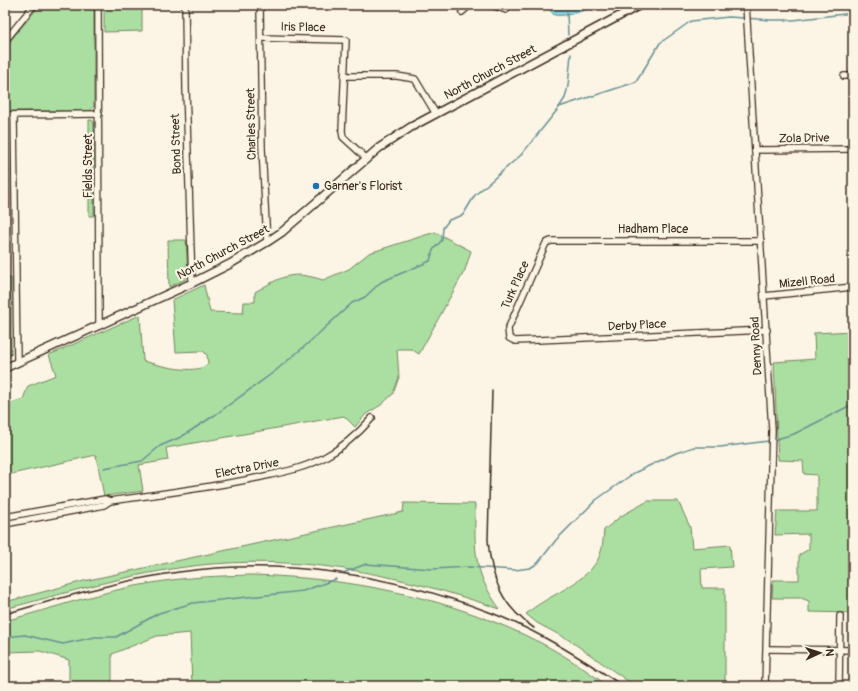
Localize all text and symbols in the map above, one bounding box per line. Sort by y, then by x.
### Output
street label: Iris Place [280,20,326,35]
street label: North Church Street [442,42,539,103]
street label: Charles Street [243,88,260,160]
street label: Bond Street [168,113,185,175]
street label: Zola Drive [778,131,830,146]
street label: Fields Street [81,134,96,198]
place label: Garner's Florist [324,179,402,194]
marker: Garner's Florist [311,181,321,191]
street label: North Church Street [175,222,272,283]
street label: Hadham Place [618,222,688,237]
street label: Turk Place [498,259,533,312]
street label: Mizell Road [778,271,836,292]
street label: Derby Place [607,316,667,335]
street label: Denny Road [747,316,766,376]
street label: Electra Drive [214,455,280,482]
north arrow [800,633,840,673]
text: N [823,648,836,657]

